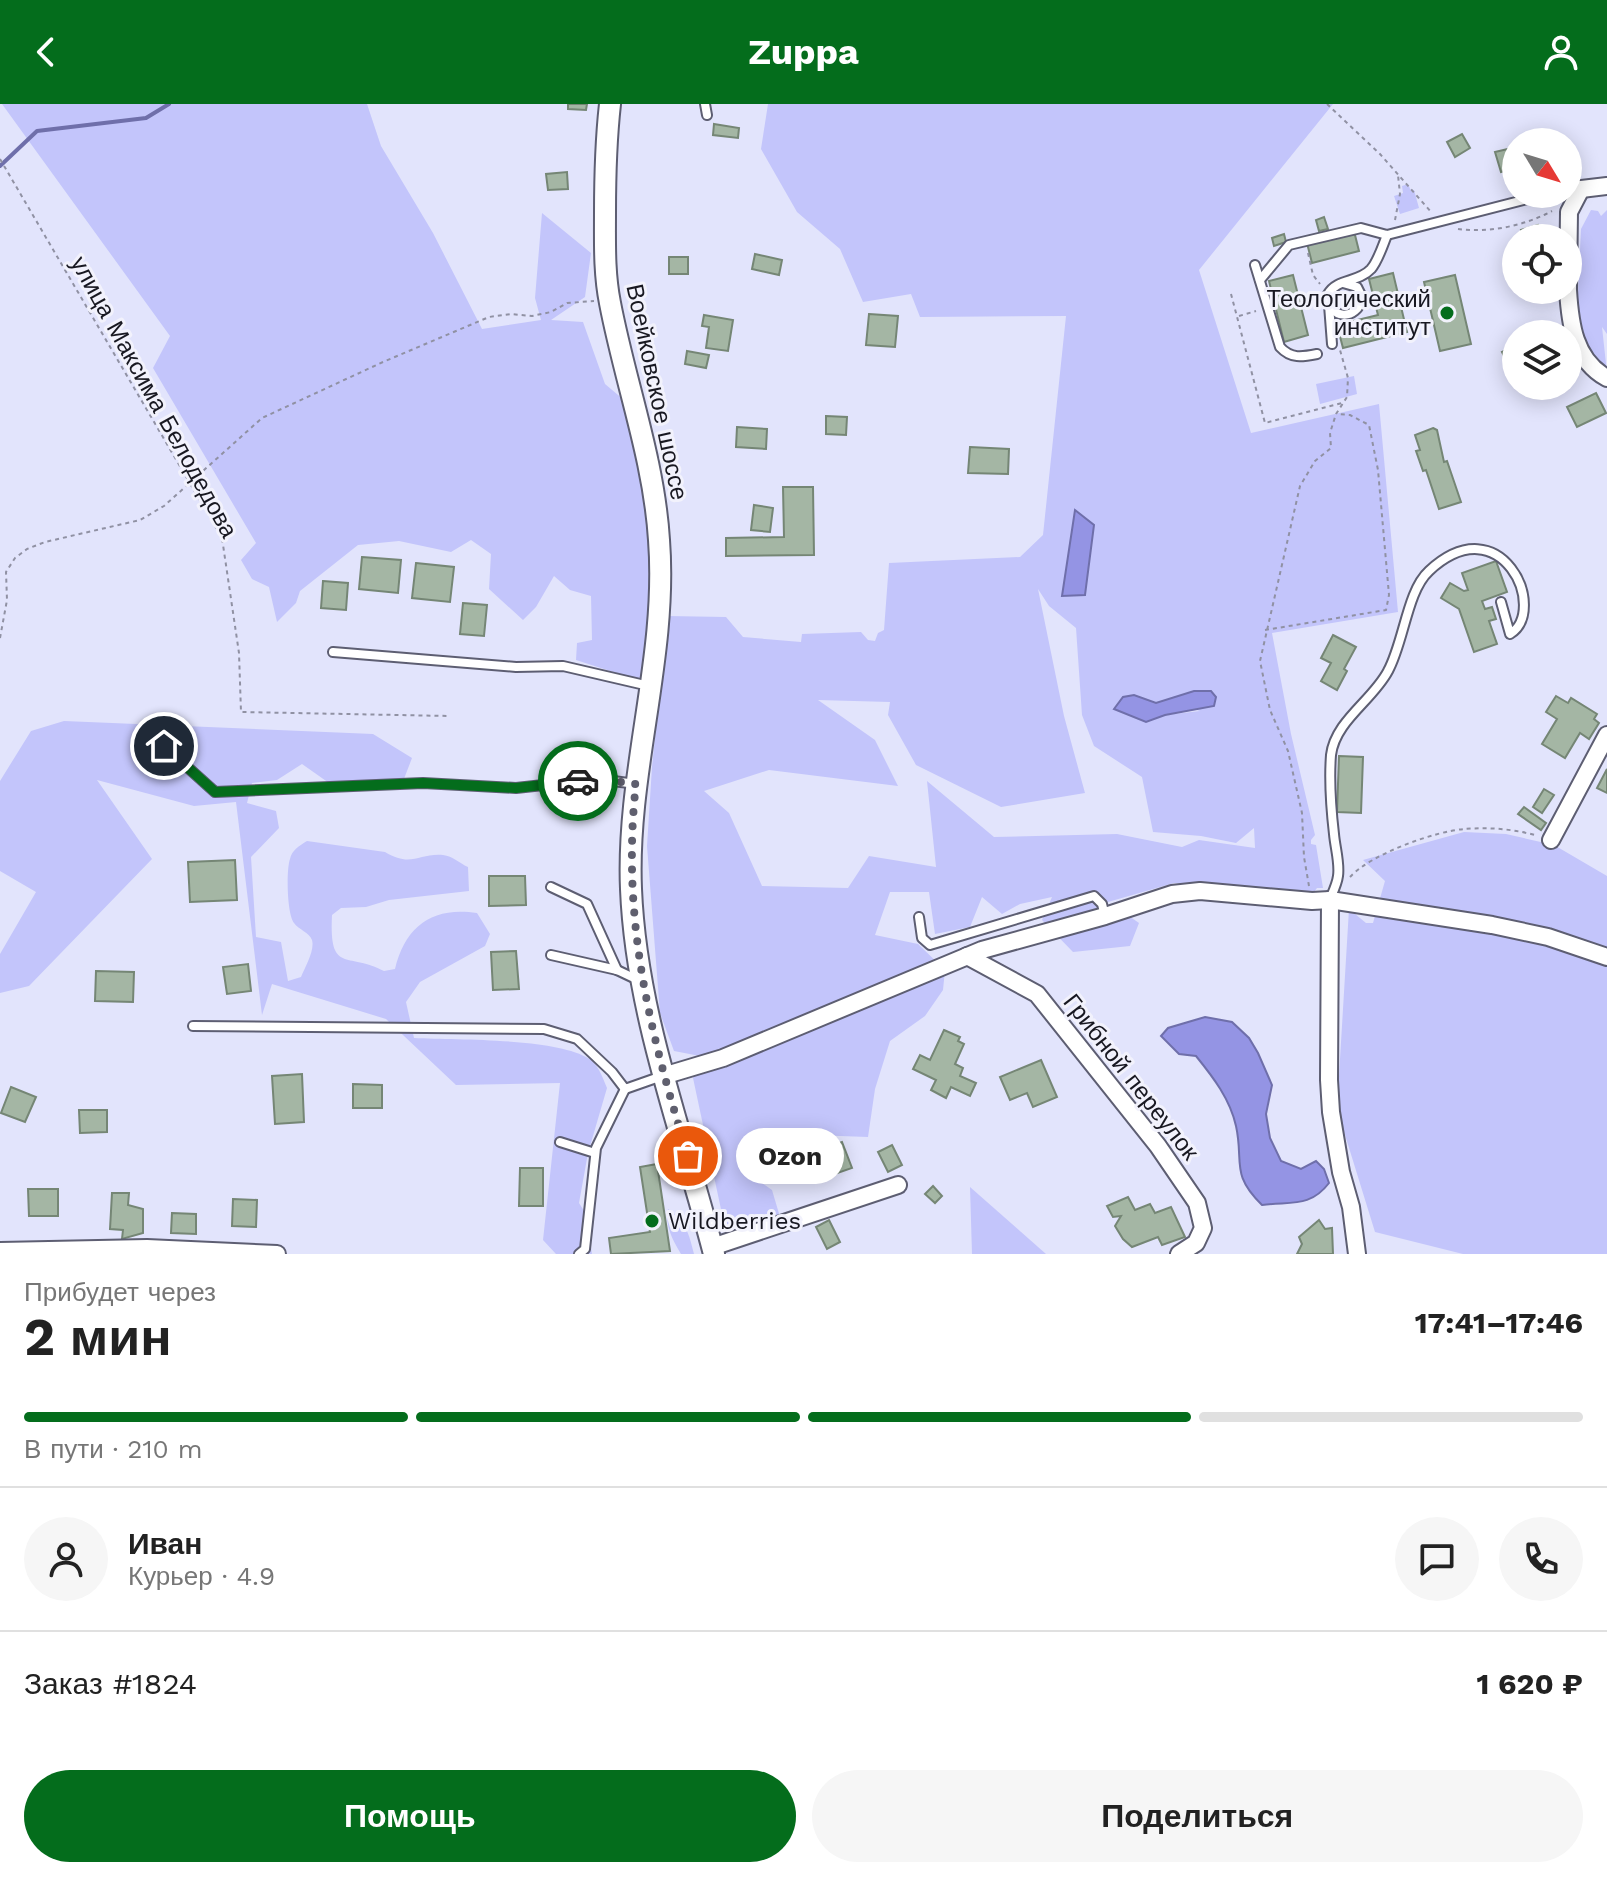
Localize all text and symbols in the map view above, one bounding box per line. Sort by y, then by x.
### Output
icon: back [24,30,68,74]
icon: person [1539,30,1583,74]
text: Zuppa [748,31,859,73]
north arrow [1502,128,1582,208]
map controls [1502,128,1582,400]
button: locate [1502,224,1582,304]
street label: улица Максима Белодедова [65,251,243,543]
street label: Воейковское шоссе [620,281,694,503]
place label: Теологический институт [1267,285,1431,341]
marker: Теологический институт [1438,304,1456,322]
button: layers [1502,320,1582,400]
pin [130,712,198,780]
icon: home [142,724,186,768]
courier [538,741,618,821]
icon: car [556,759,600,803]
street label: Грибной переулок [1058,989,1205,1166]
pin [654,1122,722,1190]
callout: Ozon [736,1128,844,1184]
icon: bag [666,1134,710,1178]
text: Ozon [758,1141,822,1171]
place label: Wildberries [668,1207,801,1235]
marker: Wildberries [643,1212,661,1230]
text: Прибудет через [24,1277,216,1307]
text: 17:41–17:46 [1415,1305,1583,1340]
text: 2 мин [24,1307,172,1368]
text: В пути · 210 m [24,1434,202,1464]
button: person [24,1517,108,1601]
button: chat [1395,1517,1479,1601]
button: phone [1499,1517,1583,1601]
text: Иван [128,1526,202,1561]
text: Курьер · 4.9 [128,1561,275,1591]
text: Заказ #1824 [24,1666,197,1701]
text: 1 620 ₽ [1477,1666,1583,1701]
button: Помощь [24,1770,796,1862]
button: Поделиться [812,1770,1583,1862]

